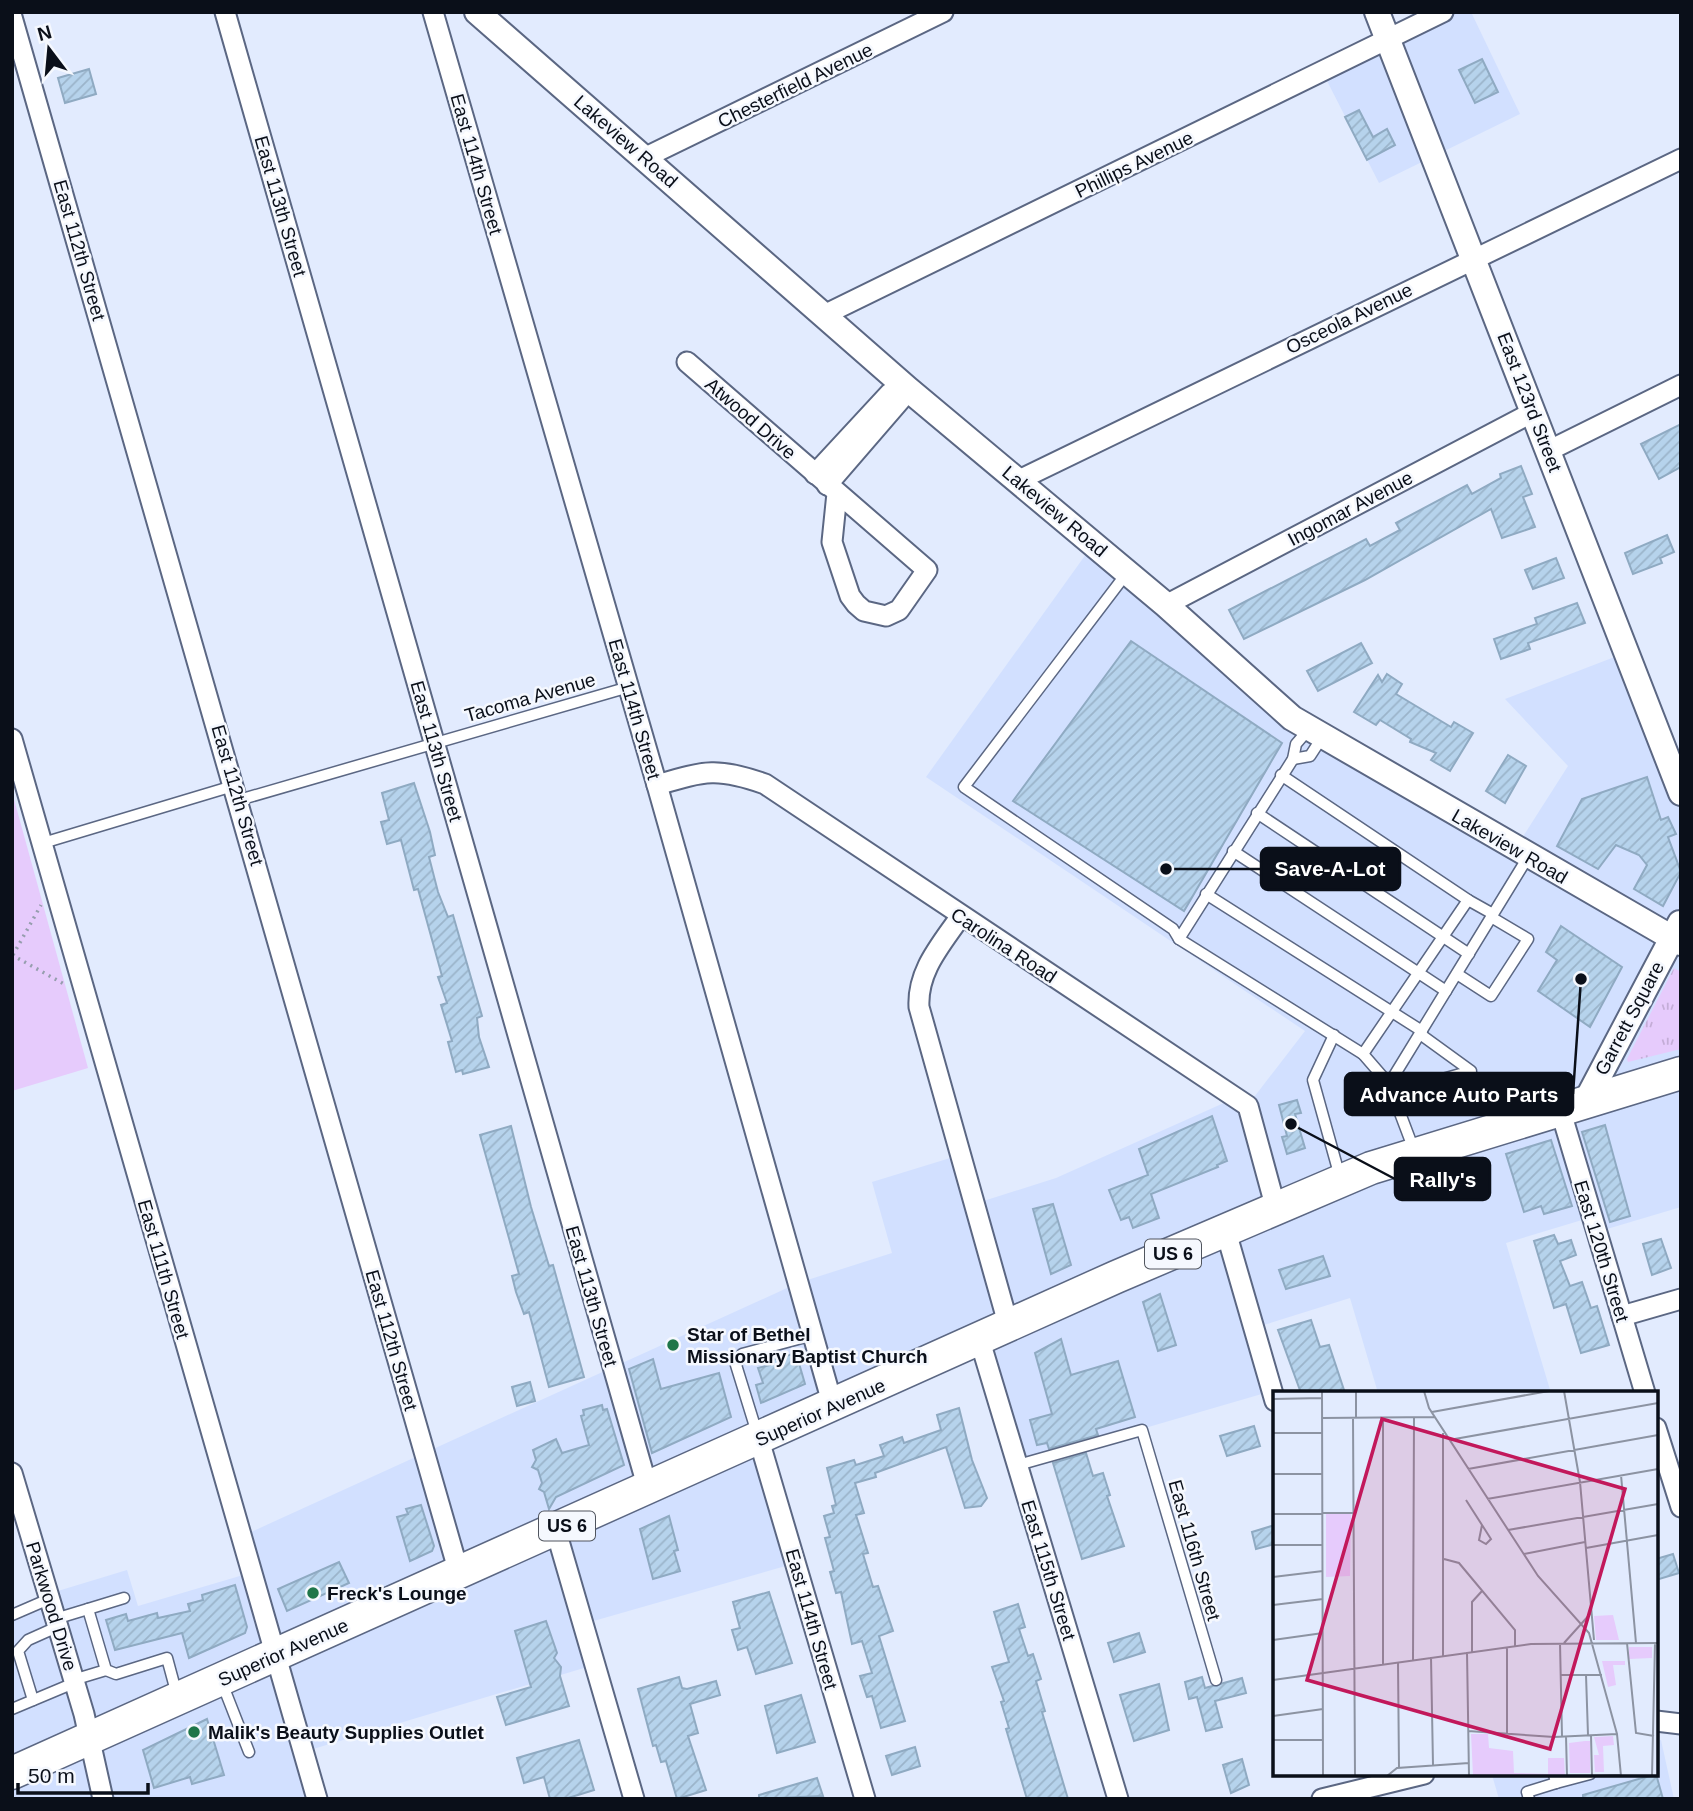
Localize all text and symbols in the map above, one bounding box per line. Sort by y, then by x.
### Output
north arrow [14,14,84,84]
text: N [35,21,54,45]
street label: Chesterfield Avenue [714,39,876,132]
street label: East 114th Street [446,91,507,238]
street label: Lakeview Road [570,91,682,192]
street label: Phillips Avenue [1072,127,1197,202]
street label: East 113th Street [250,133,311,280]
street label: East 112th Street [49,177,110,324]
street label: Osceola Avenue [1283,279,1416,358]
street label: East 123rd Street [1493,329,1566,476]
street label: Atwood Drive [701,373,800,463]
street label: Lakeview Road [998,462,1111,561]
street label: Ingomar Avenue [1284,467,1416,550]
street label: East 114th Street [604,636,665,783]
street label: Tacoma Avenue [462,669,598,726]
street label: East 113th Street [406,678,467,825]
street label: East 112th Street [207,722,268,869]
street label: Lakeview Road [1448,805,1571,888]
callout: Save-A-Lot [1261,848,1400,890]
text: Save-A-Lot [1275,857,1385,880]
street label: Carolina Road [947,904,1060,987]
street label: Garrett Square [1591,958,1668,1079]
callout: Advance Auto Parts [1345,1073,1573,1115]
text: Advance Auto Parts [1360,1083,1558,1106]
callout: Rally's [1395,1158,1490,1200]
text: Rally's [1410,1168,1476,1191]
street label: East 120th Street [1570,1178,1633,1325]
street label: East 111th Street [134,1197,194,1342]
street label: East 113th Street [561,1223,622,1370]
road number: US 6 [1145,1240,1201,1268]
street label: East 112th Street [361,1267,422,1414]
place label: Star of Bethel Missionary Baptist Church [687,1324,928,1367]
marker: Star of Bethel Missionary Baptist Church [665,1337,681,1353]
street label: Superior Avenue [752,1374,888,1451]
inset map [1273,1391,1658,1776]
street label: East 116th Street [1164,1477,1225,1624]
street label: East 115th Street [1017,1498,1080,1643]
road number: US 6 [539,1512,595,1540]
street label: Parkwood Drive [22,1539,81,1673]
street label: East 114th Street [781,1546,842,1693]
place label: Freck's Lounge [327,1583,467,1604]
marker: Freck's Lounge [305,1585,321,1601]
street label: Superior Avenue [215,1614,351,1691]
place label: Malik's Beauty Supplies Outlet [208,1722,485,1743]
marker: Malik's Beauty Supplies Outlet [186,1724,202,1740]
scale bar [18,1752,147,1796]
text: 50 m [28,1764,75,1787]

